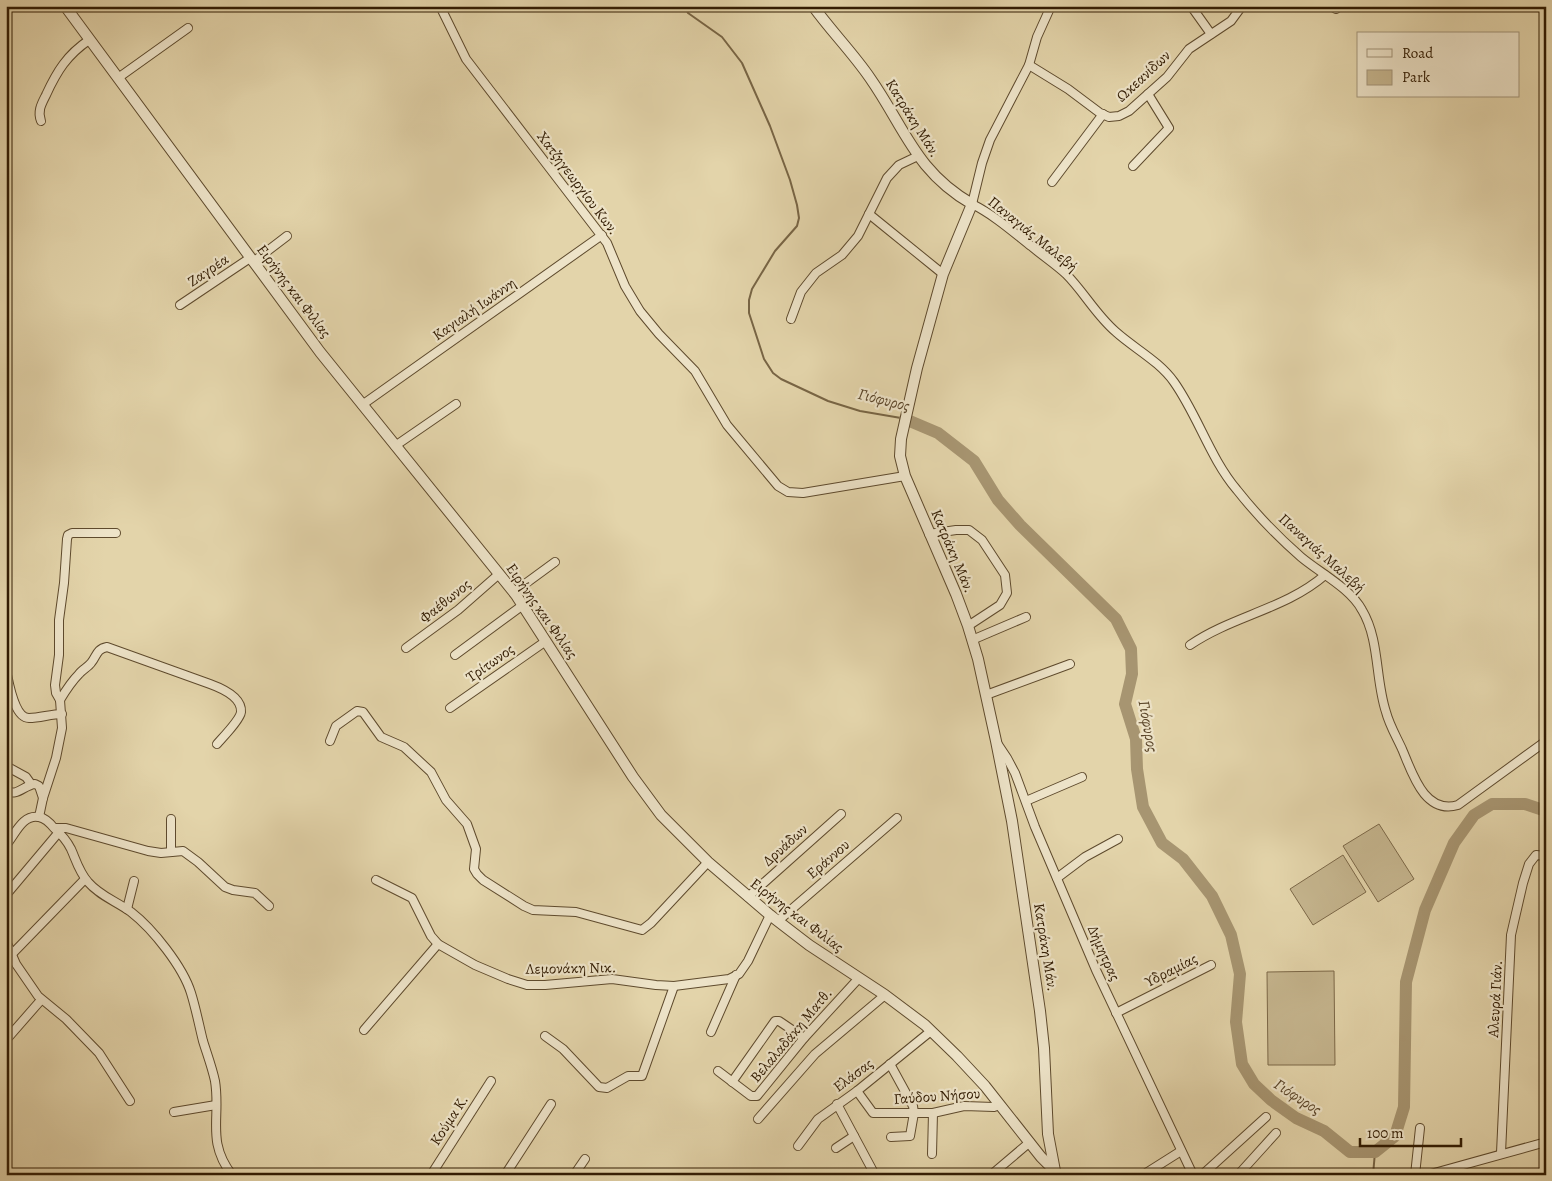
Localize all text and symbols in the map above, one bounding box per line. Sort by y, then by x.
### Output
legend [1357,32,1520,98]
text: Road [1402,43,1434,63]
street label: Ωκεανίδων [1111,46,1175,106]
text: Park [1402,67,1431,87]
street label: Κατράκη Μάν. [881,75,945,161]
street label: Χατζηγεωργίου Κων. [533,127,623,239]
street label: Παναγιάς Μαλεβή [984,192,1082,276]
street label: Ειρήνης και Φιλίας [252,240,336,342]
street label: Ζαγρέα [183,249,233,291]
street label: Καγιαλή Ιωάννη [428,273,520,345]
water label: Γιόφυρος [856,383,912,417]
street label: Κατράκη Μάν. [926,506,980,596]
street label: Παναγιάς Μαλεβή [1274,509,1370,597]
street label: Ειρήνης και Φιλίας [502,559,582,663]
street label: Φαέθωνος [415,574,475,628]
street label: Τρίτωνος [462,639,518,687]
water label: Γιόφυρος [1133,698,1163,754]
street label: Δρυάδων [758,819,812,871]
street label: Εράννου [802,835,854,883]
street label: Ειρήνης και Φιλίας [746,873,848,957]
street label: Κατράκη Μάν. [1029,902,1063,992]
street label: Δήμητρας [1083,922,1125,984]
street label: Υδραμίας [1141,948,1201,992]
street label: Λεμονάκη Νικ. [525,957,616,979]
street label: Αλευρά Γιάν. [1483,960,1507,1039]
street label: Βελαλαδάκη Ματθ. [746,984,836,1086]
street label: Ελάσας [829,1053,877,1097]
water label: Γιόφυρος [1269,1073,1325,1120]
street label: Γαύδου Νήσου [893,1083,981,1109]
street label: Κούμα Κ. [425,1091,473,1149]
scale bar [1360,1116,1461,1148]
text: 100 m [1367,1123,1404,1143]

